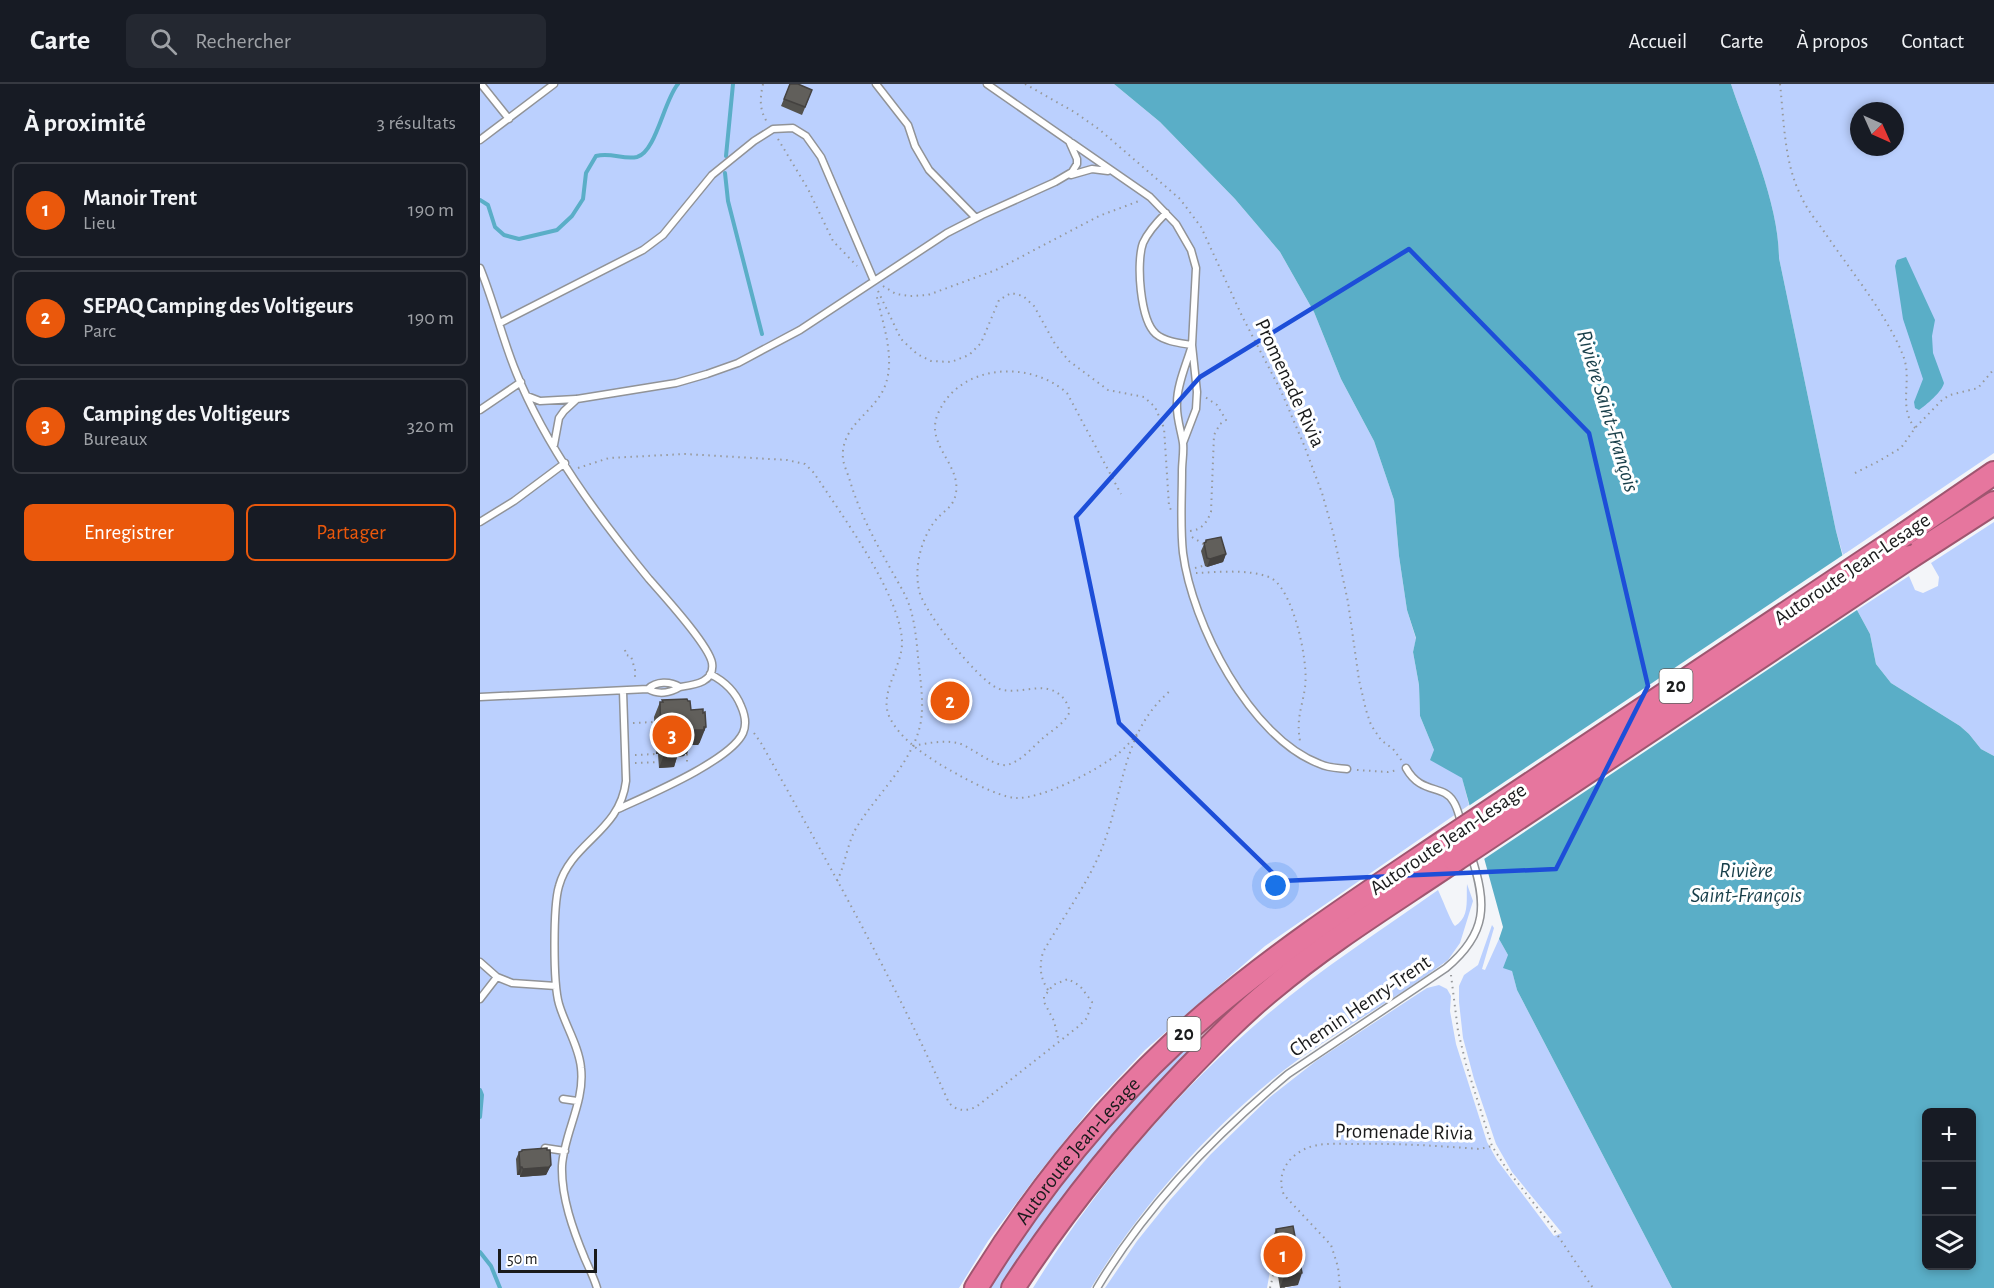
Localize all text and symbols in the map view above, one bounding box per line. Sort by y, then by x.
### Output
search box [126,14,546,68]
icon: search [147,25,180,58]
text: Carte [30,27,90,55]
text: Rechercher [195,30,291,52]
text: Accueil [1629,31,1687,52]
text: Carte [1720,31,1763,52]
text: À propos [1796,31,1868,52]
text: Contact [1901,31,1964,52]
north arrow [1850,102,1904,156]
text: À proximité [24,110,146,136]
text: 3 résultats [377,113,456,133]
text: Manoir Trent [83,187,197,209]
text: 1 [42,200,49,220]
text: 190 m [408,200,454,220]
text: Lieu [83,213,116,233]
text: SEPAQ Camping des Voltigeurs [83,295,353,317]
text: 2 [41,308,50,328]
text: 190 m [408,308,454,328]
street label: Promenade Rivia [1251,316,1329,451]
text: Parc [83,321,116,341]
water label: Rivière Saint-François [1573,327,1643,495]
text: Camping des Voltigeurs [83,403,290,425]
text: 3 [41,416,50,436]
text: 320 m [407,416,454,436]
text: Bureaux [83,429,148,449]
button: Enregistrer [24,504,234,561]
button: Partager [246,504,456,561]
street label: Autoroute Jean-Lesage [1770,509,1934,629]
road number: 20 [1660,669,1692,703]
pin: 2 [930,678,970,724]
pin: 3 [652,712,692,758]
street label: Autoroute Jean-Lesage [1366,779,1530,899]
water label: Rivière Saint-François [1690,859,1802,906]
your location [1261,871,1290,900]
street label: Chemin Henry-Trent [1286,951,1435,1061]
road number: 20 [1168,1017,1200,1051]
street label: Autoroute Jean-Lesage [1011,1073,1144,1228]
map controls [1922,1108,1976,1270]
button: + [1922,1108,1976,1162]
street label: Promenade Rivia [1334,1120,1474,1144]
button: − [1922,1162,1976,1216]
button: layers [1922,1216,1976,1270]
pin: 1 [1264,1232,1302,1278]
scale bar [498,1246,597,1274]
text: 50 m [507,1251,538,1267]

